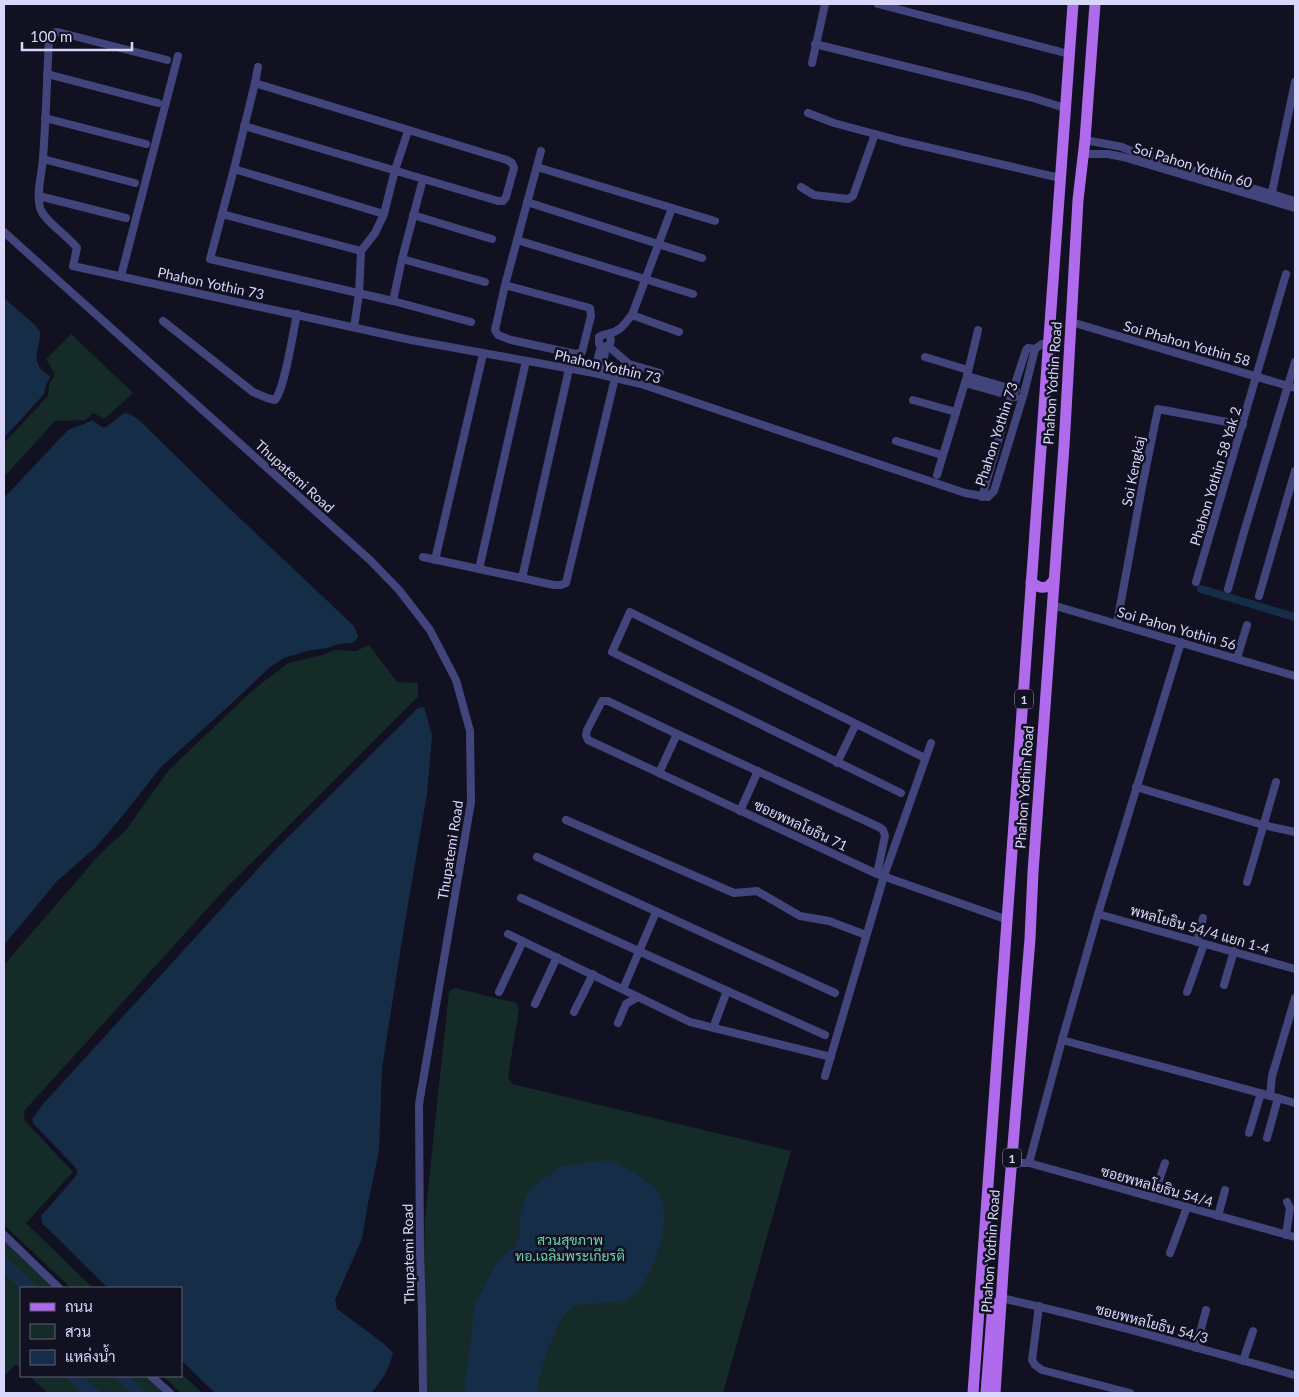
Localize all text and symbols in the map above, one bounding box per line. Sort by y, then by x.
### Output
scale bar [22,20,132,52]
text: 100 m [30,27,72,45]
street label: Soi Pahon Yothin 60 [1132,139,1254,191]
street label: Phahon Yothin 73 [156,263,266,303]
street label: Soi Phahon Yothin 58 [1122,317,1252,369]
street label: Phahon Yothin Road [1039,321,1065,445]
street label: Phahon Yothin 73 [553,346,663,386]
street label: Phahon Yothin 73 [971,380,1021,488]
street label: Phahon Yothin 58 Yak 2 [1186,404,1244,548]
street label: Soi Kengkaj [1118,434,1148,508]
street label: Thupatemi Road [252,436,338,516]
street label: Soi Pahon Yothin 56 [1116,603,1238,653]
road number: 1 [1015,690,1033,709]
street label: Phahon Yothin Road [1011,725,1037,849]
street label: ซอยพหลโยธิน 71 [751,796,851,854]
street label: Thupatemi Road [434,799,466,901]
street label: พหลโยธิน 54/4 แยก 1-4 [1128,901,1272,957]
road number: 1 [1003,1148,1021,1168]
street label: ซอยพหลโยธิน 54/4 [1099,1162,1215,1210]
street label: Phahon Yothin Road [977,1189,1003,1313]
street label: Thupatemi Road [399,1204,417,1304]
park label: สวนสุขภาพ ทอ.เฉลิมพระเกียรติ [515,1231,625,1264]
legend [20,1287,182,1377]
text: ถนน [65,1297,93,1315]
street label: ซอยพหลโยธิน 54/3 [1094,1300,1210,1346]
text: สวน [65,1322,91,1340]
text: แหล่งน้ำ [65,1344,116,1365]

